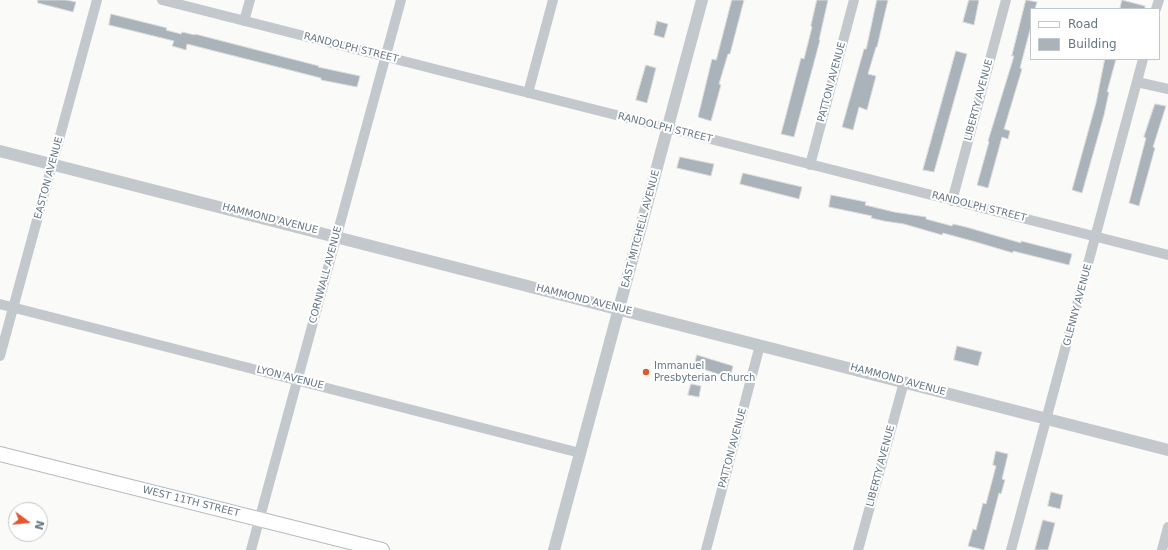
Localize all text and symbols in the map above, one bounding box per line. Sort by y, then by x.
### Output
legend [1030,8,1160,60]
text: Road [1068,17,1098,31]
street label: RANDOLPH STREET [303,30,399,66]
text: Building [1068,37,1117,51]
street label: PATTON AVENUE [816,41,848,123]
street label: LIBERTY AVENUE [962,58,996,142]
street label: RANDOLPH STREET [617,110,713,146]
street label: EASTON AVENUE [32,136,66,220]
street label: EAST MITCHELL AVENUE [619,169,663,289]
street label: RANDOLPH STREET [931,189,1027,225]
street label: HAMMOND AVENUE [221,201,319,237]
street label: CORNWALL AVENUE [307,225,345,325]
street label: GLENNY AVENUE [1061,263,1095,347]
street label: HAMMOND AVENUE [535,282,633,318]
place label: Immanuel Presbyterian Church [654,360,755,384]
street label: HAMMOND AVENUE [849,361,947,399]
street label: LYON AVENUE [255,364,325,392]
marker: Immanuel Presbyterian Church [641,367,651,377]
street label: PATTON AVENUE [717,407,749,489]
street label: LIBERTY AVENUE [864,424,898,508]
street label: WEST 11TH STREET [141,484,241,520]
north arrow [8,502,48,542]
text: N [32,519,47,531]

